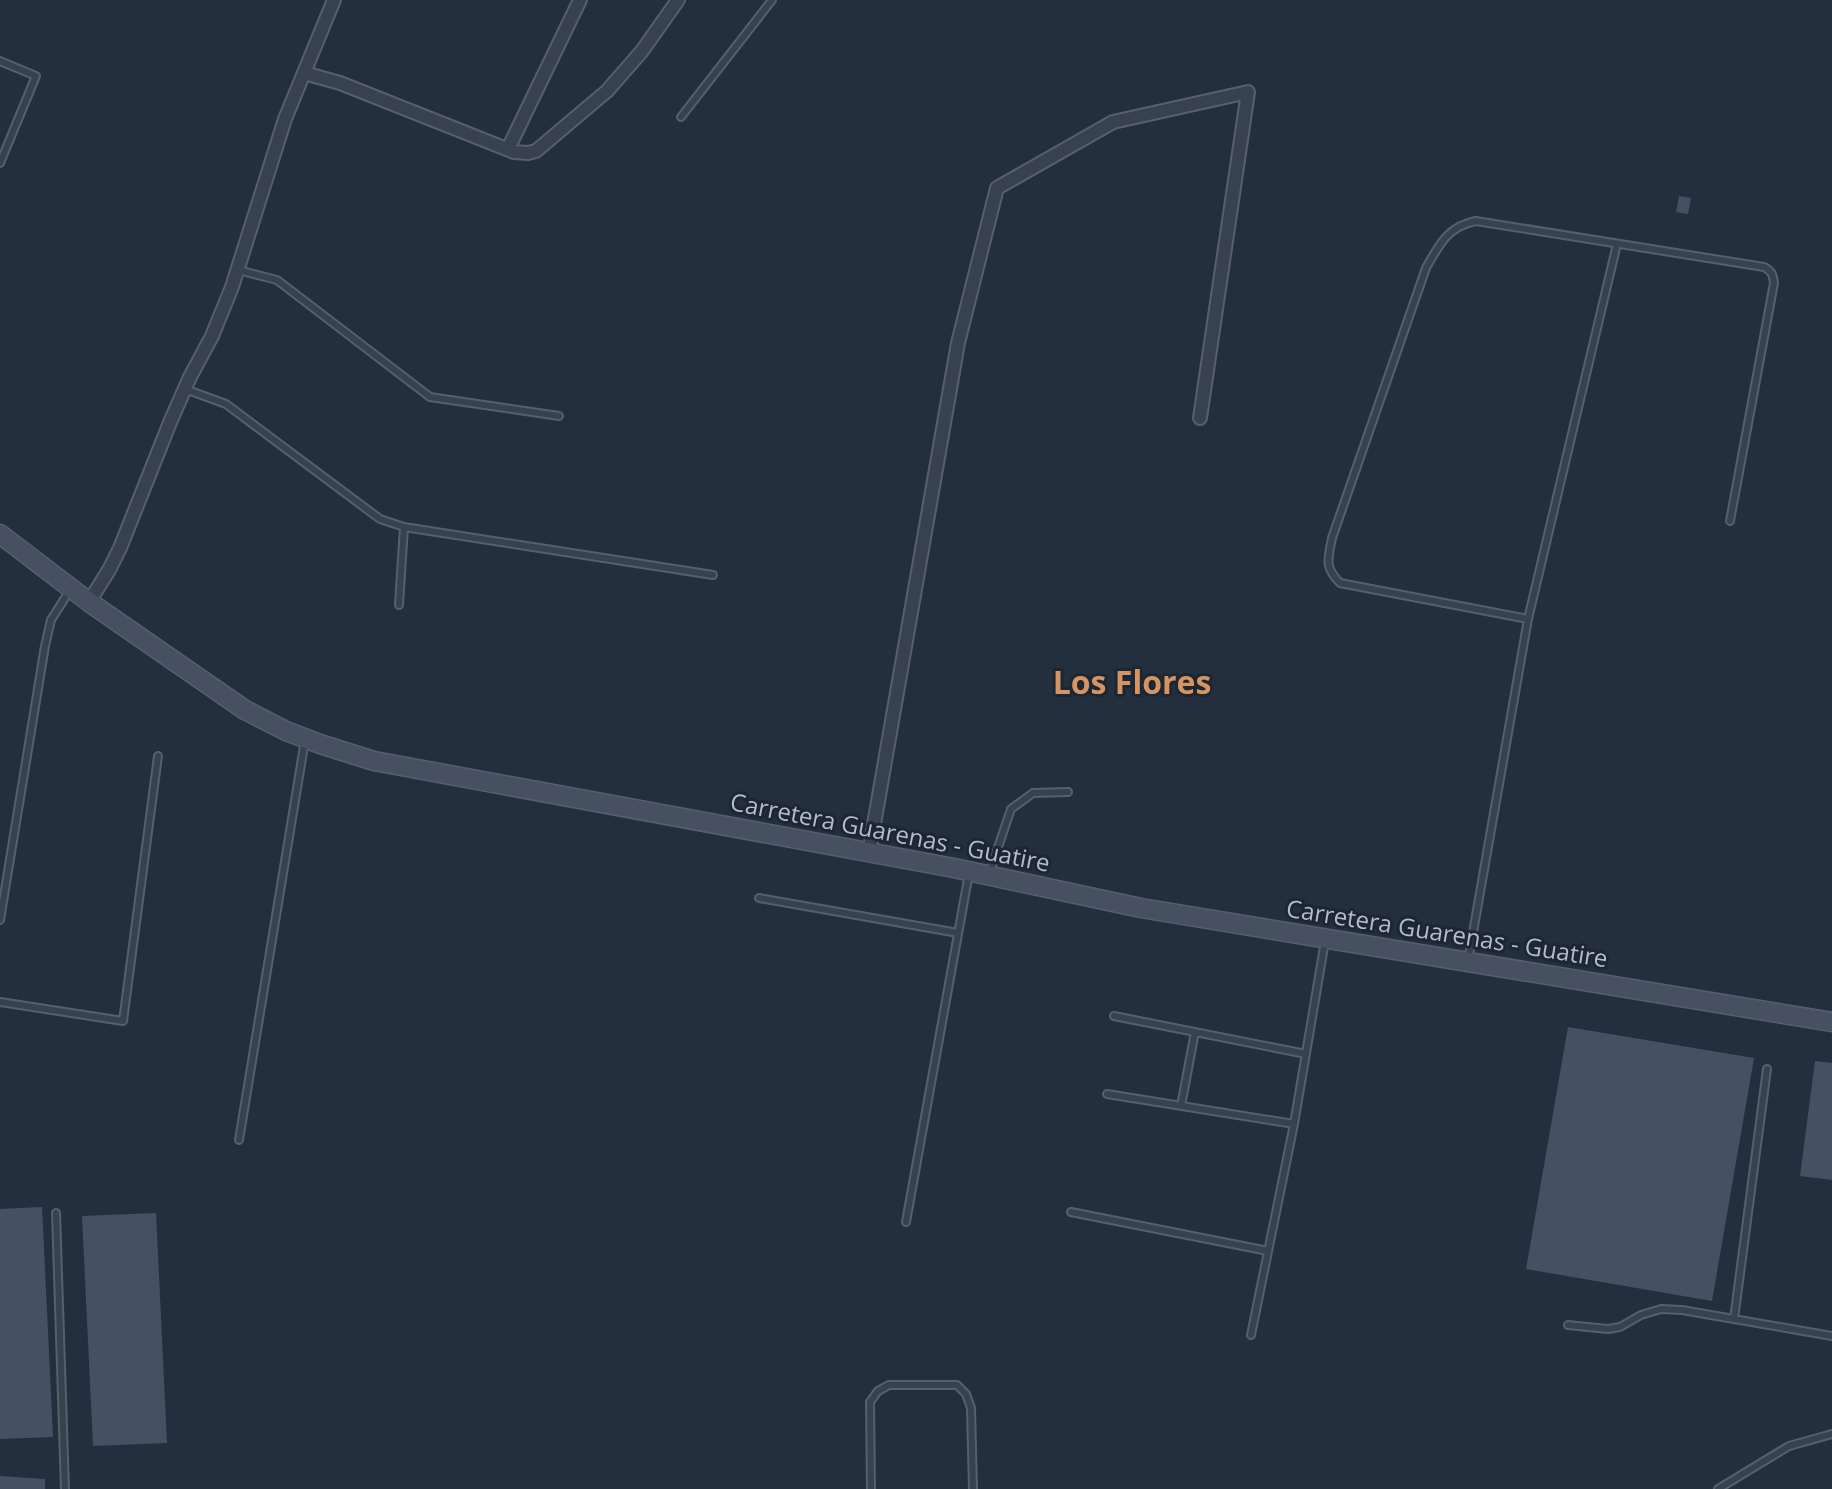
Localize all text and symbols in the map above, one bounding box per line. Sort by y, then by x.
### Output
district label: Los Flores [1053,660,1211,703]
street label: Carretera Guarenas - Guatire [728,784,1053,879]
street label: Carretera Guarenas - Guatire [1284,891,1610,974]

